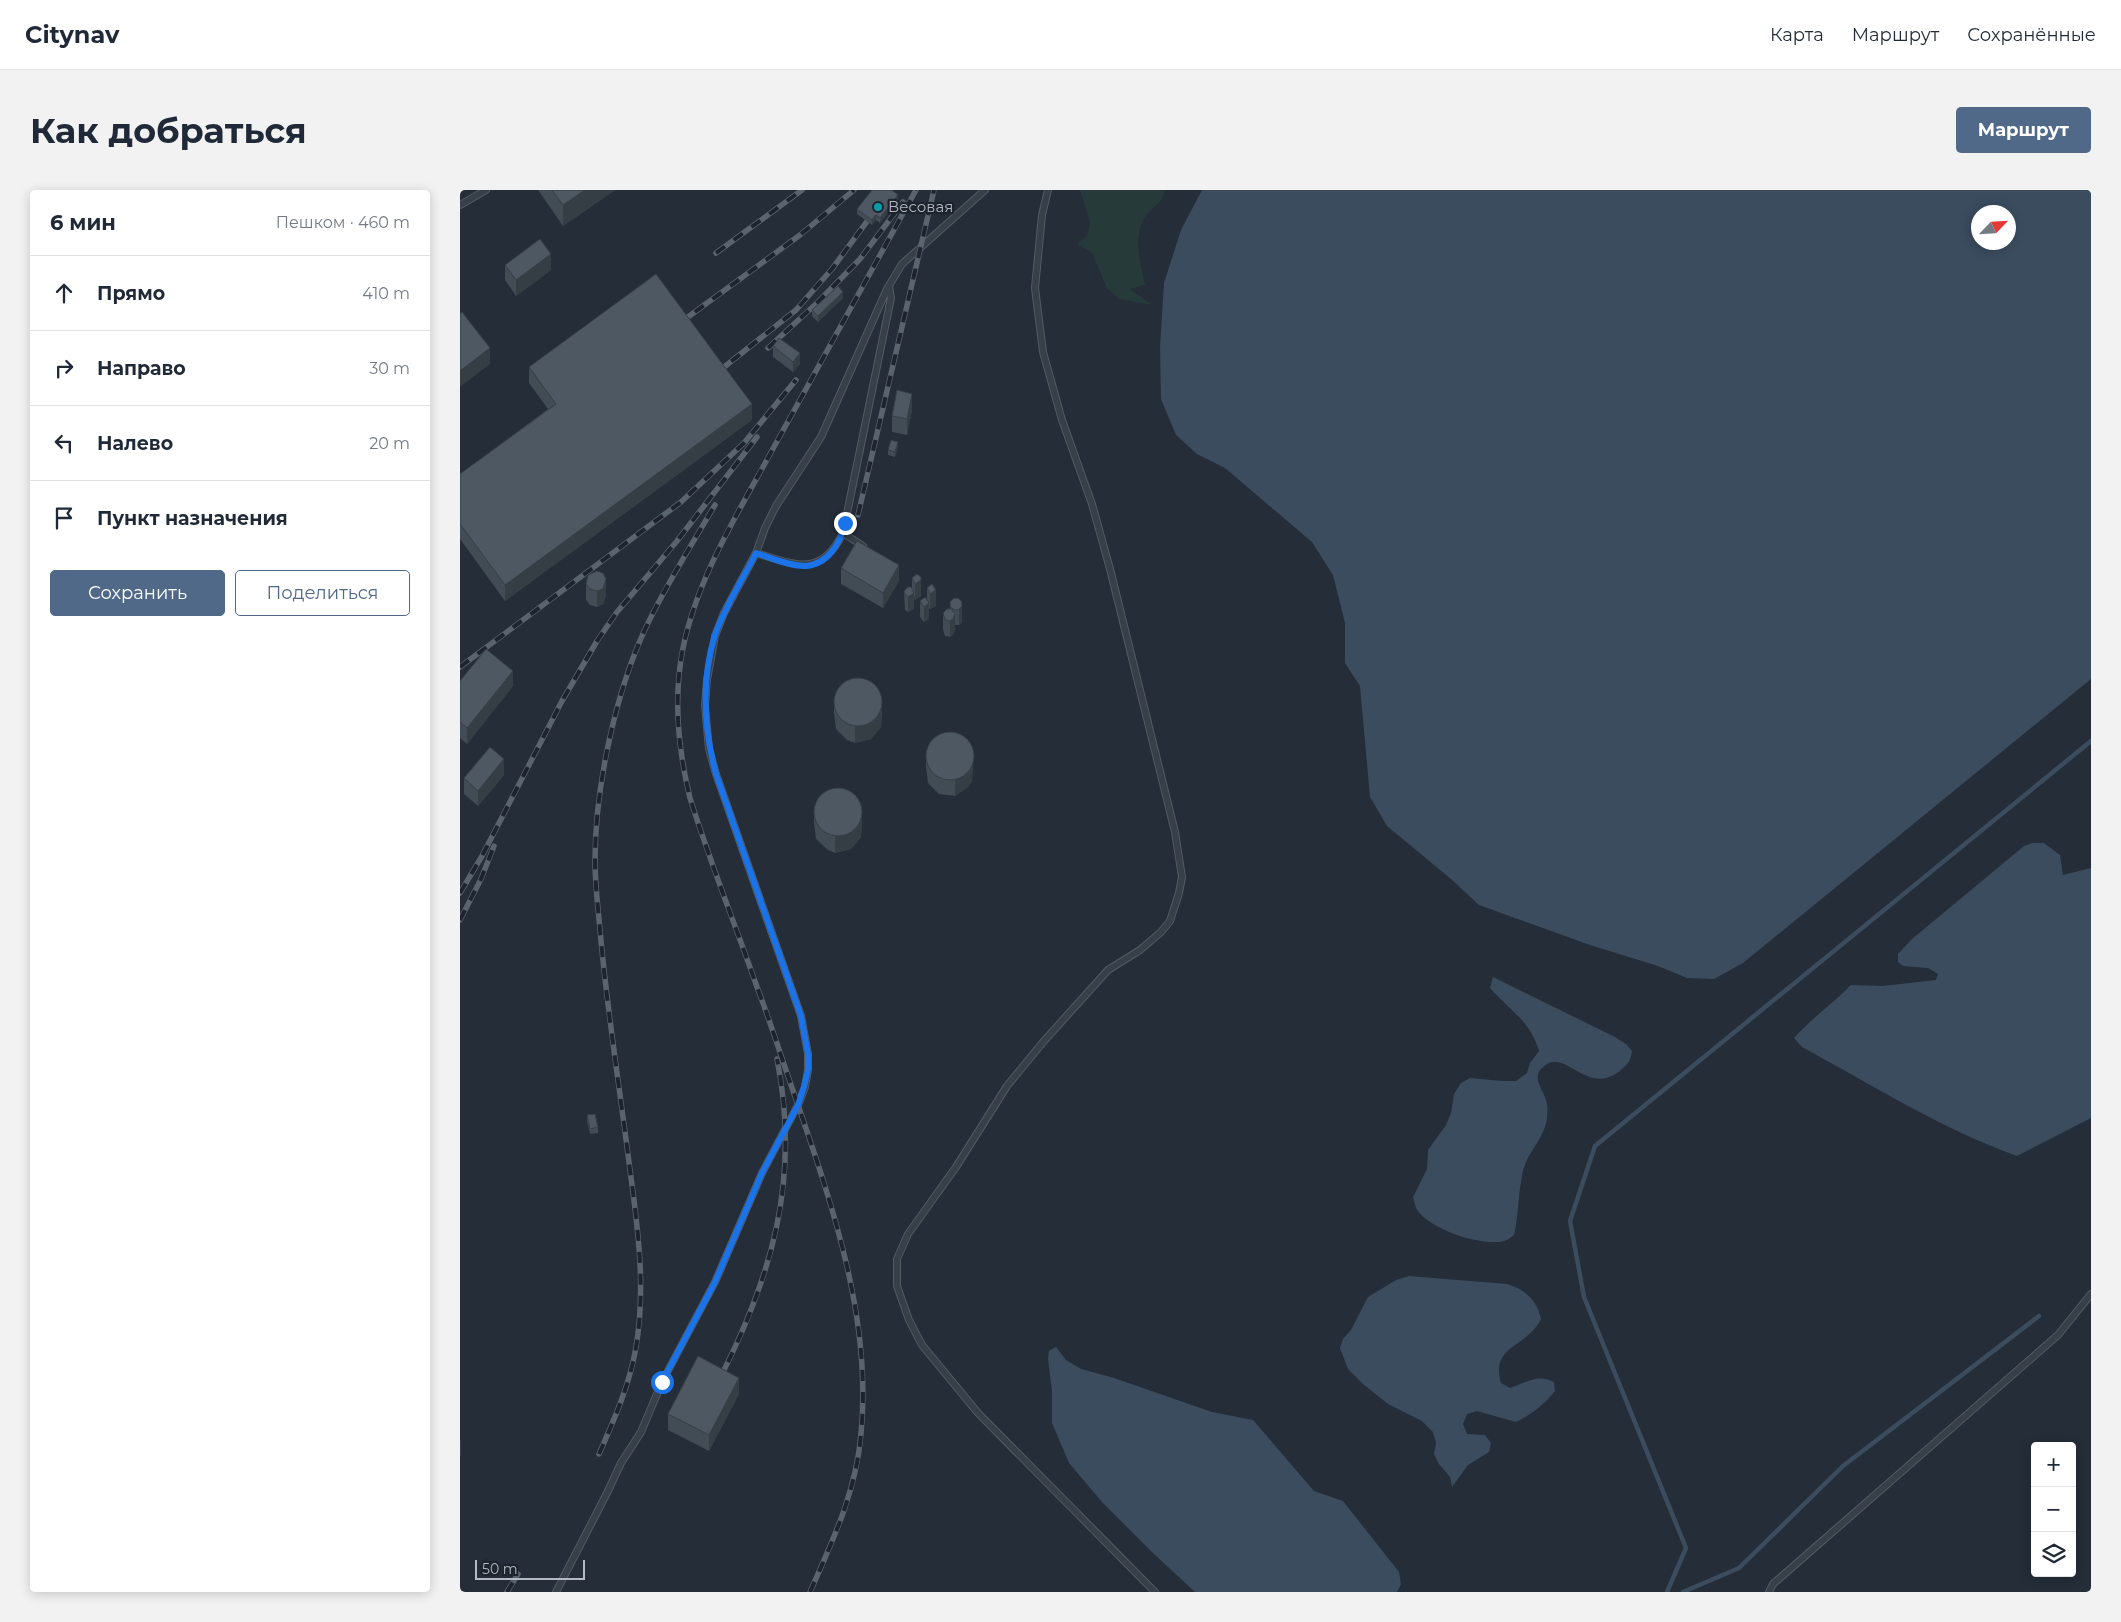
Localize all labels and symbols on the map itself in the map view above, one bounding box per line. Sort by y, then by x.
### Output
place label: Весовая [888,197,953,216]
marker: Весовая [872,201,884,213]
north arrow [1971,205,2016,250]
route end [834,512,857,535]
route start [651,1371,674,1394]
scale bar [475,1557,585,1580]

